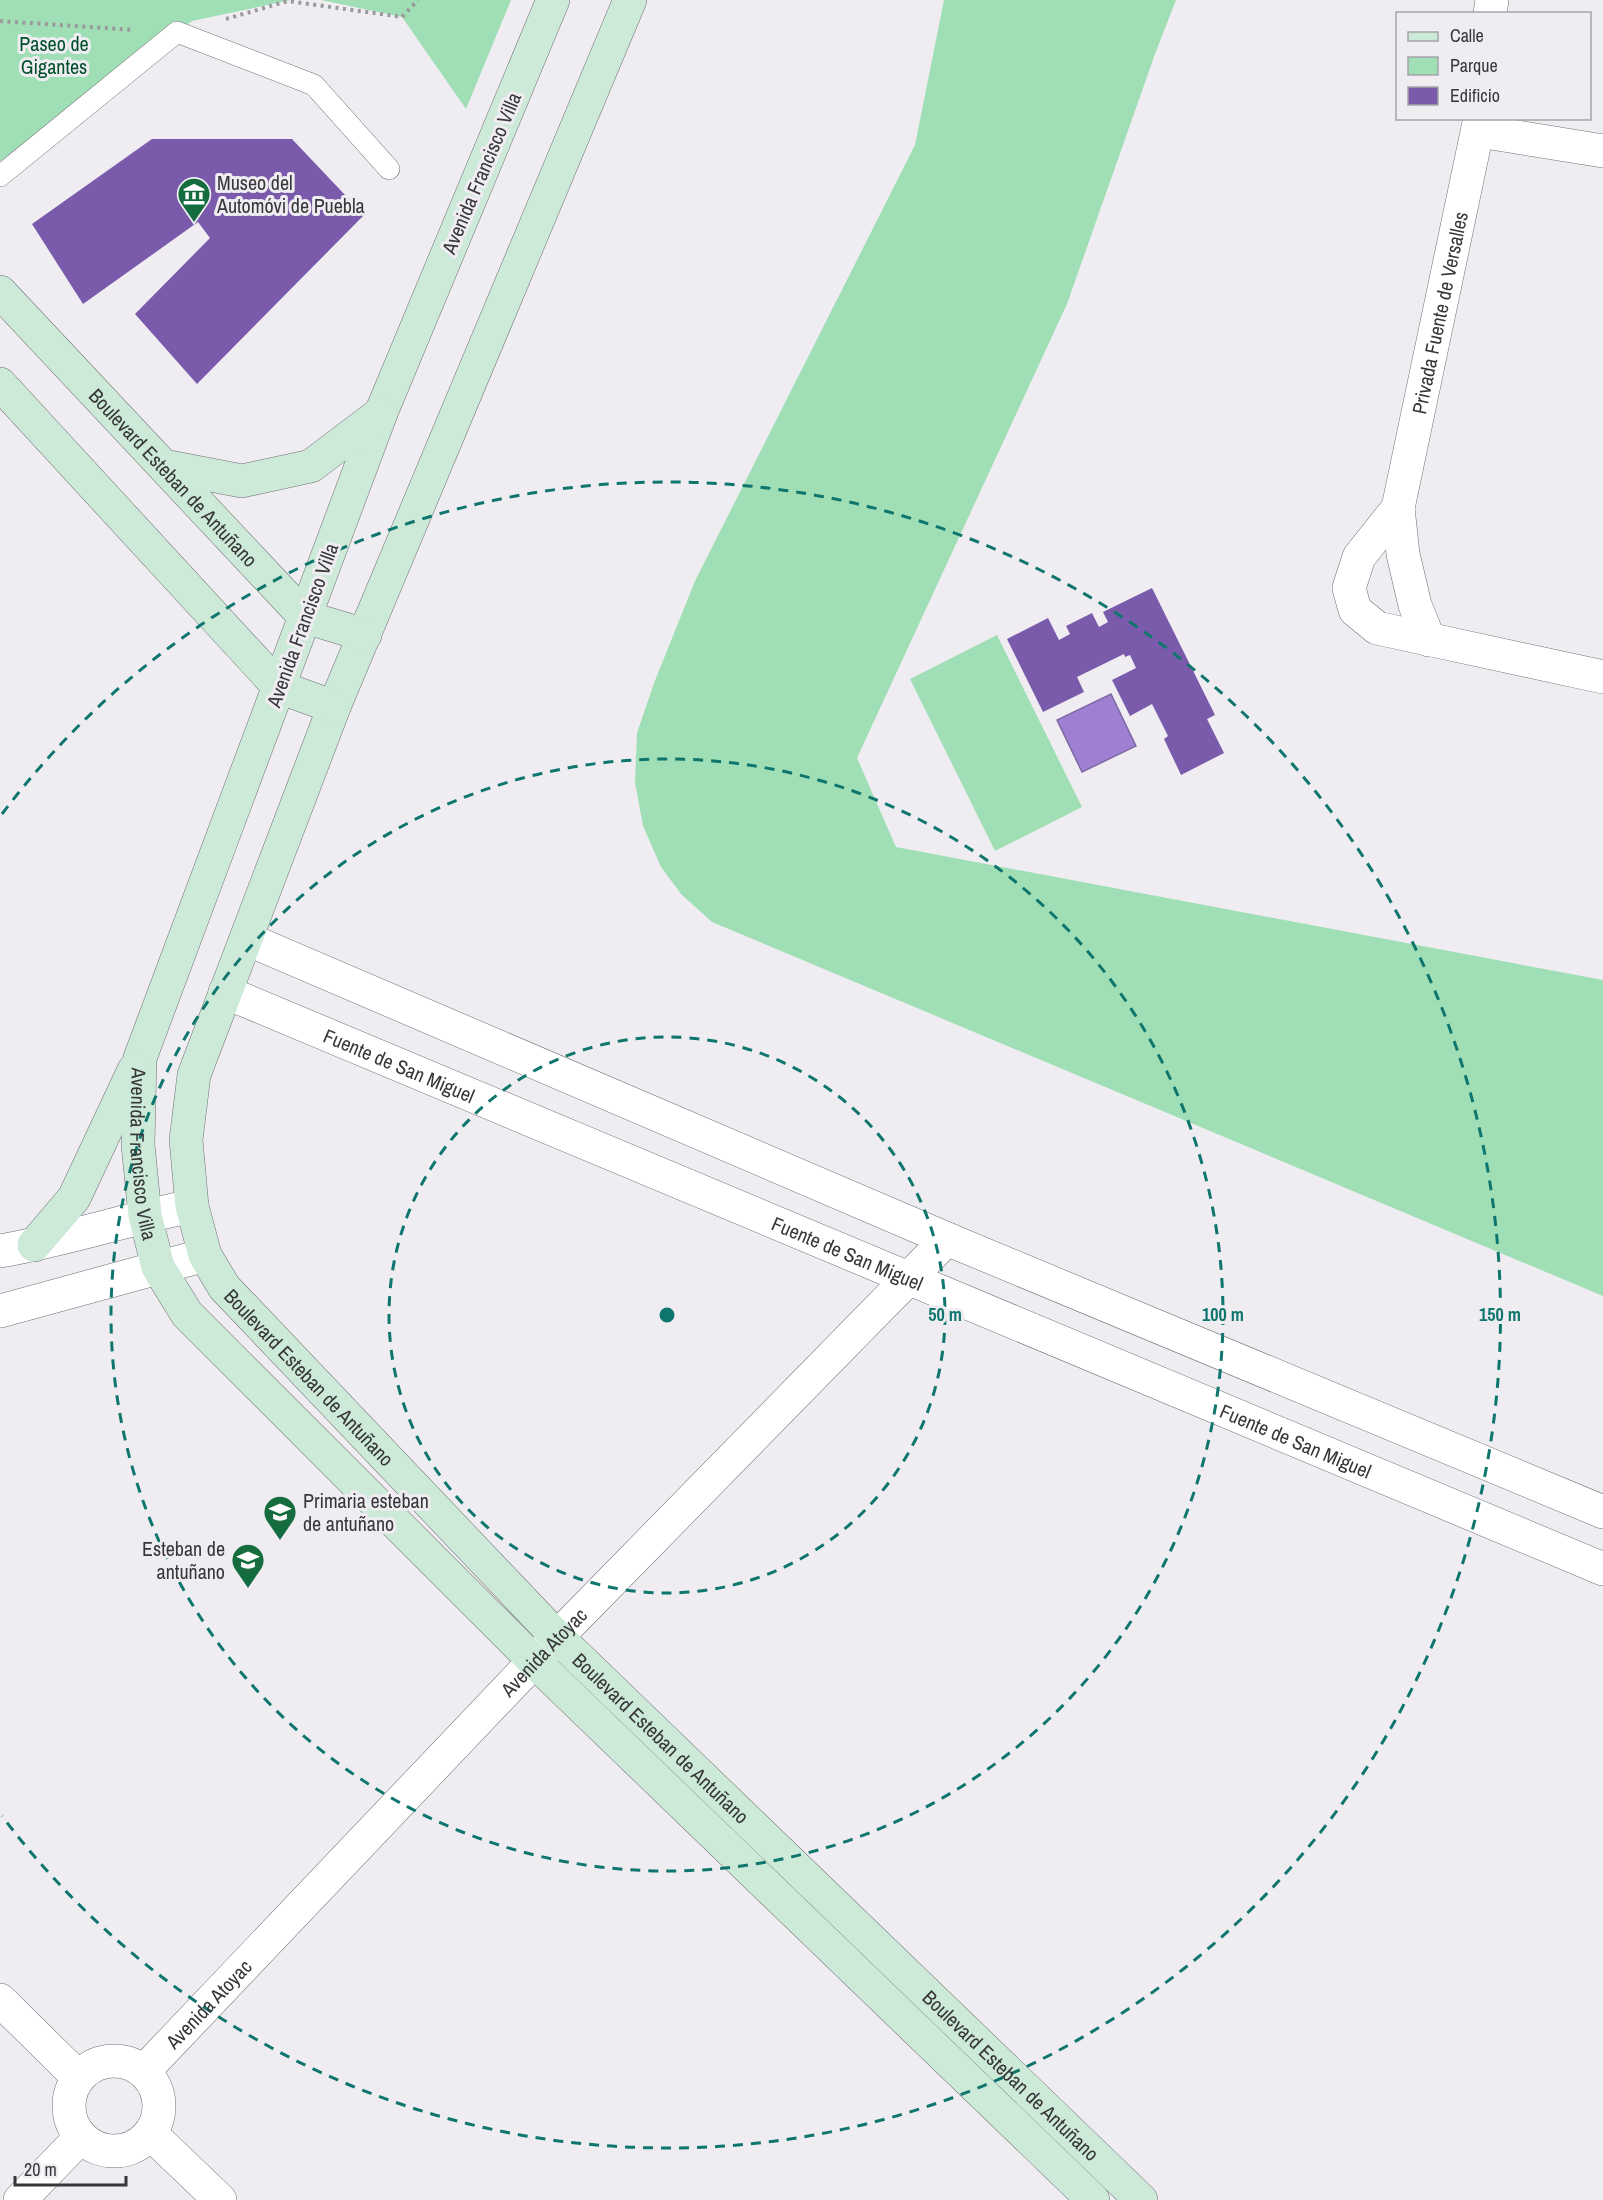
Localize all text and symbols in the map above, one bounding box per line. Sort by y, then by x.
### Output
legend [1396,12,1591,120]
text: Calle [1450,23,1484,48]
park label: Paseo de Gigantes [19,30,89,80]
text: Parque [1450,53,1498,78]
text: Edificio [1450,83,1500,108]
street label: Avenida Francisco Villa [434,88,527,259]
place label: Museo del Automóvi de Puebla [216,169,365,219]
museum icon: Museo del Automóvi de Puebla [176,176,212,223]
street label: Privada Fuente de Versalles [1405,209,1473,416]
street label: Boulevard Esteban de Antuñano [83,382,264,572]
street label: Avenida Francisco Villa [259,539,344,712]
street label: Fuente de San Miguel [320,1021,479,1109]
street label: Avenida Francisco Villa [124,1066,164,1243]
street label: Fuente de San Miguel [768,1209,927,1296]
street label: Boulevard Esteban de Antuñano [219,1282,400,1472]
text: 50 m [928,1302,962,1327]
text: 100 m [1202,1302,1244,1327]
text: 150 m [1479,1302,1521,1327]
centre of rings [657,1305,677,1325]
street label: Fuente de San Miguel [1216,1397,1376,1484]
place label: Primaria esteban de antuñano [303,1487,429,1537]
school or university icon: Primaria esteban de antuñano [262,1494,298,1541]
place label: Esteban de antuñano [142,1535,225,1585]
school or university icon: Esteban de antuñano [230,1542,266,1589]
street label: Avenida Atoyac [493,1601,592,1703]
street label: Boulevard Esteban de Antuñano [567,1646,756,1829]
street label: Avenida Atoyac [158,1953,257,2055]
street label: Boulevard Esteban de Antuñano [917,1984,1105,2166]
scale bar [15,2149,126,2187]
text: 20 m [24,2157,57,2182]

